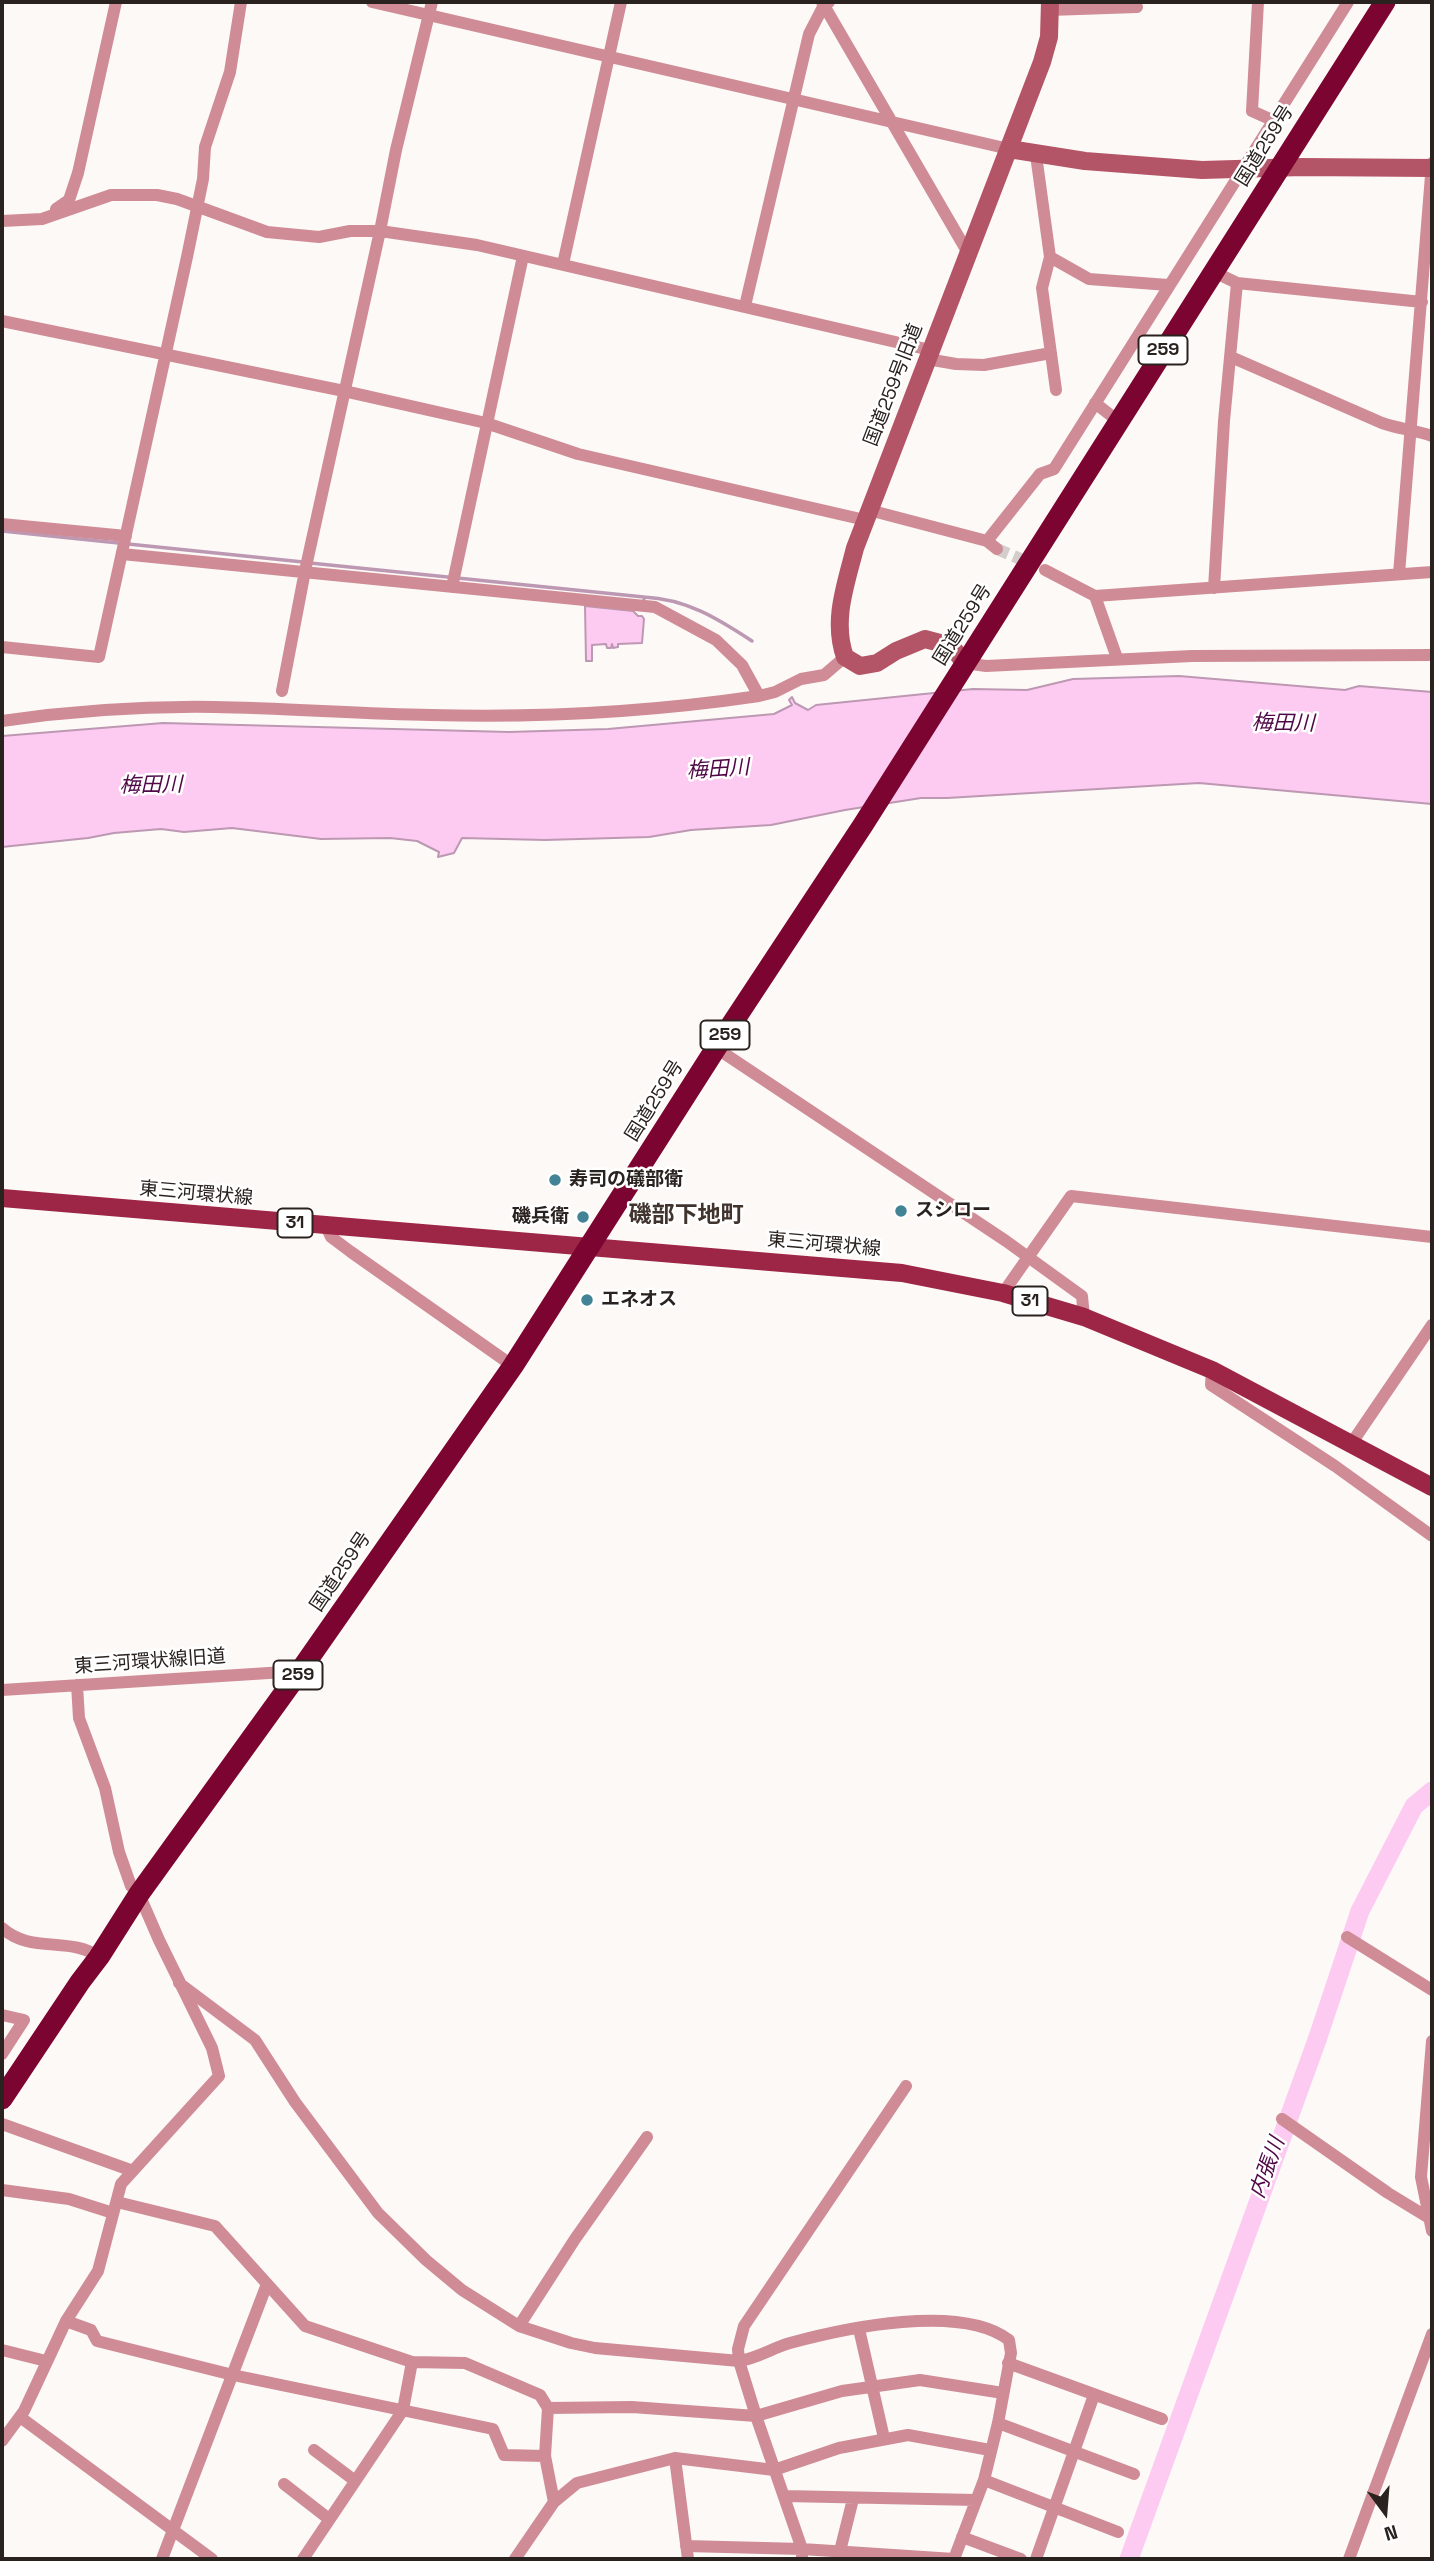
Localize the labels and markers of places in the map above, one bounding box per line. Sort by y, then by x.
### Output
place label: 寿司の礒部衛 [569,1169,683,1191]
marker: 寿司の礒部衛 [547,1172,563,1188]
place label: スシロー [915,1200,991,1222]
marker: スシロー [893,1203,909,1219]
place label: 磯兵衛 [512,1206,569,1228]
marker: 磯兵衛 [575,1209,591,1225]
place label: エネオス [601,1289,677,1311]
marker: エネオス [579,1292,595,1308]

